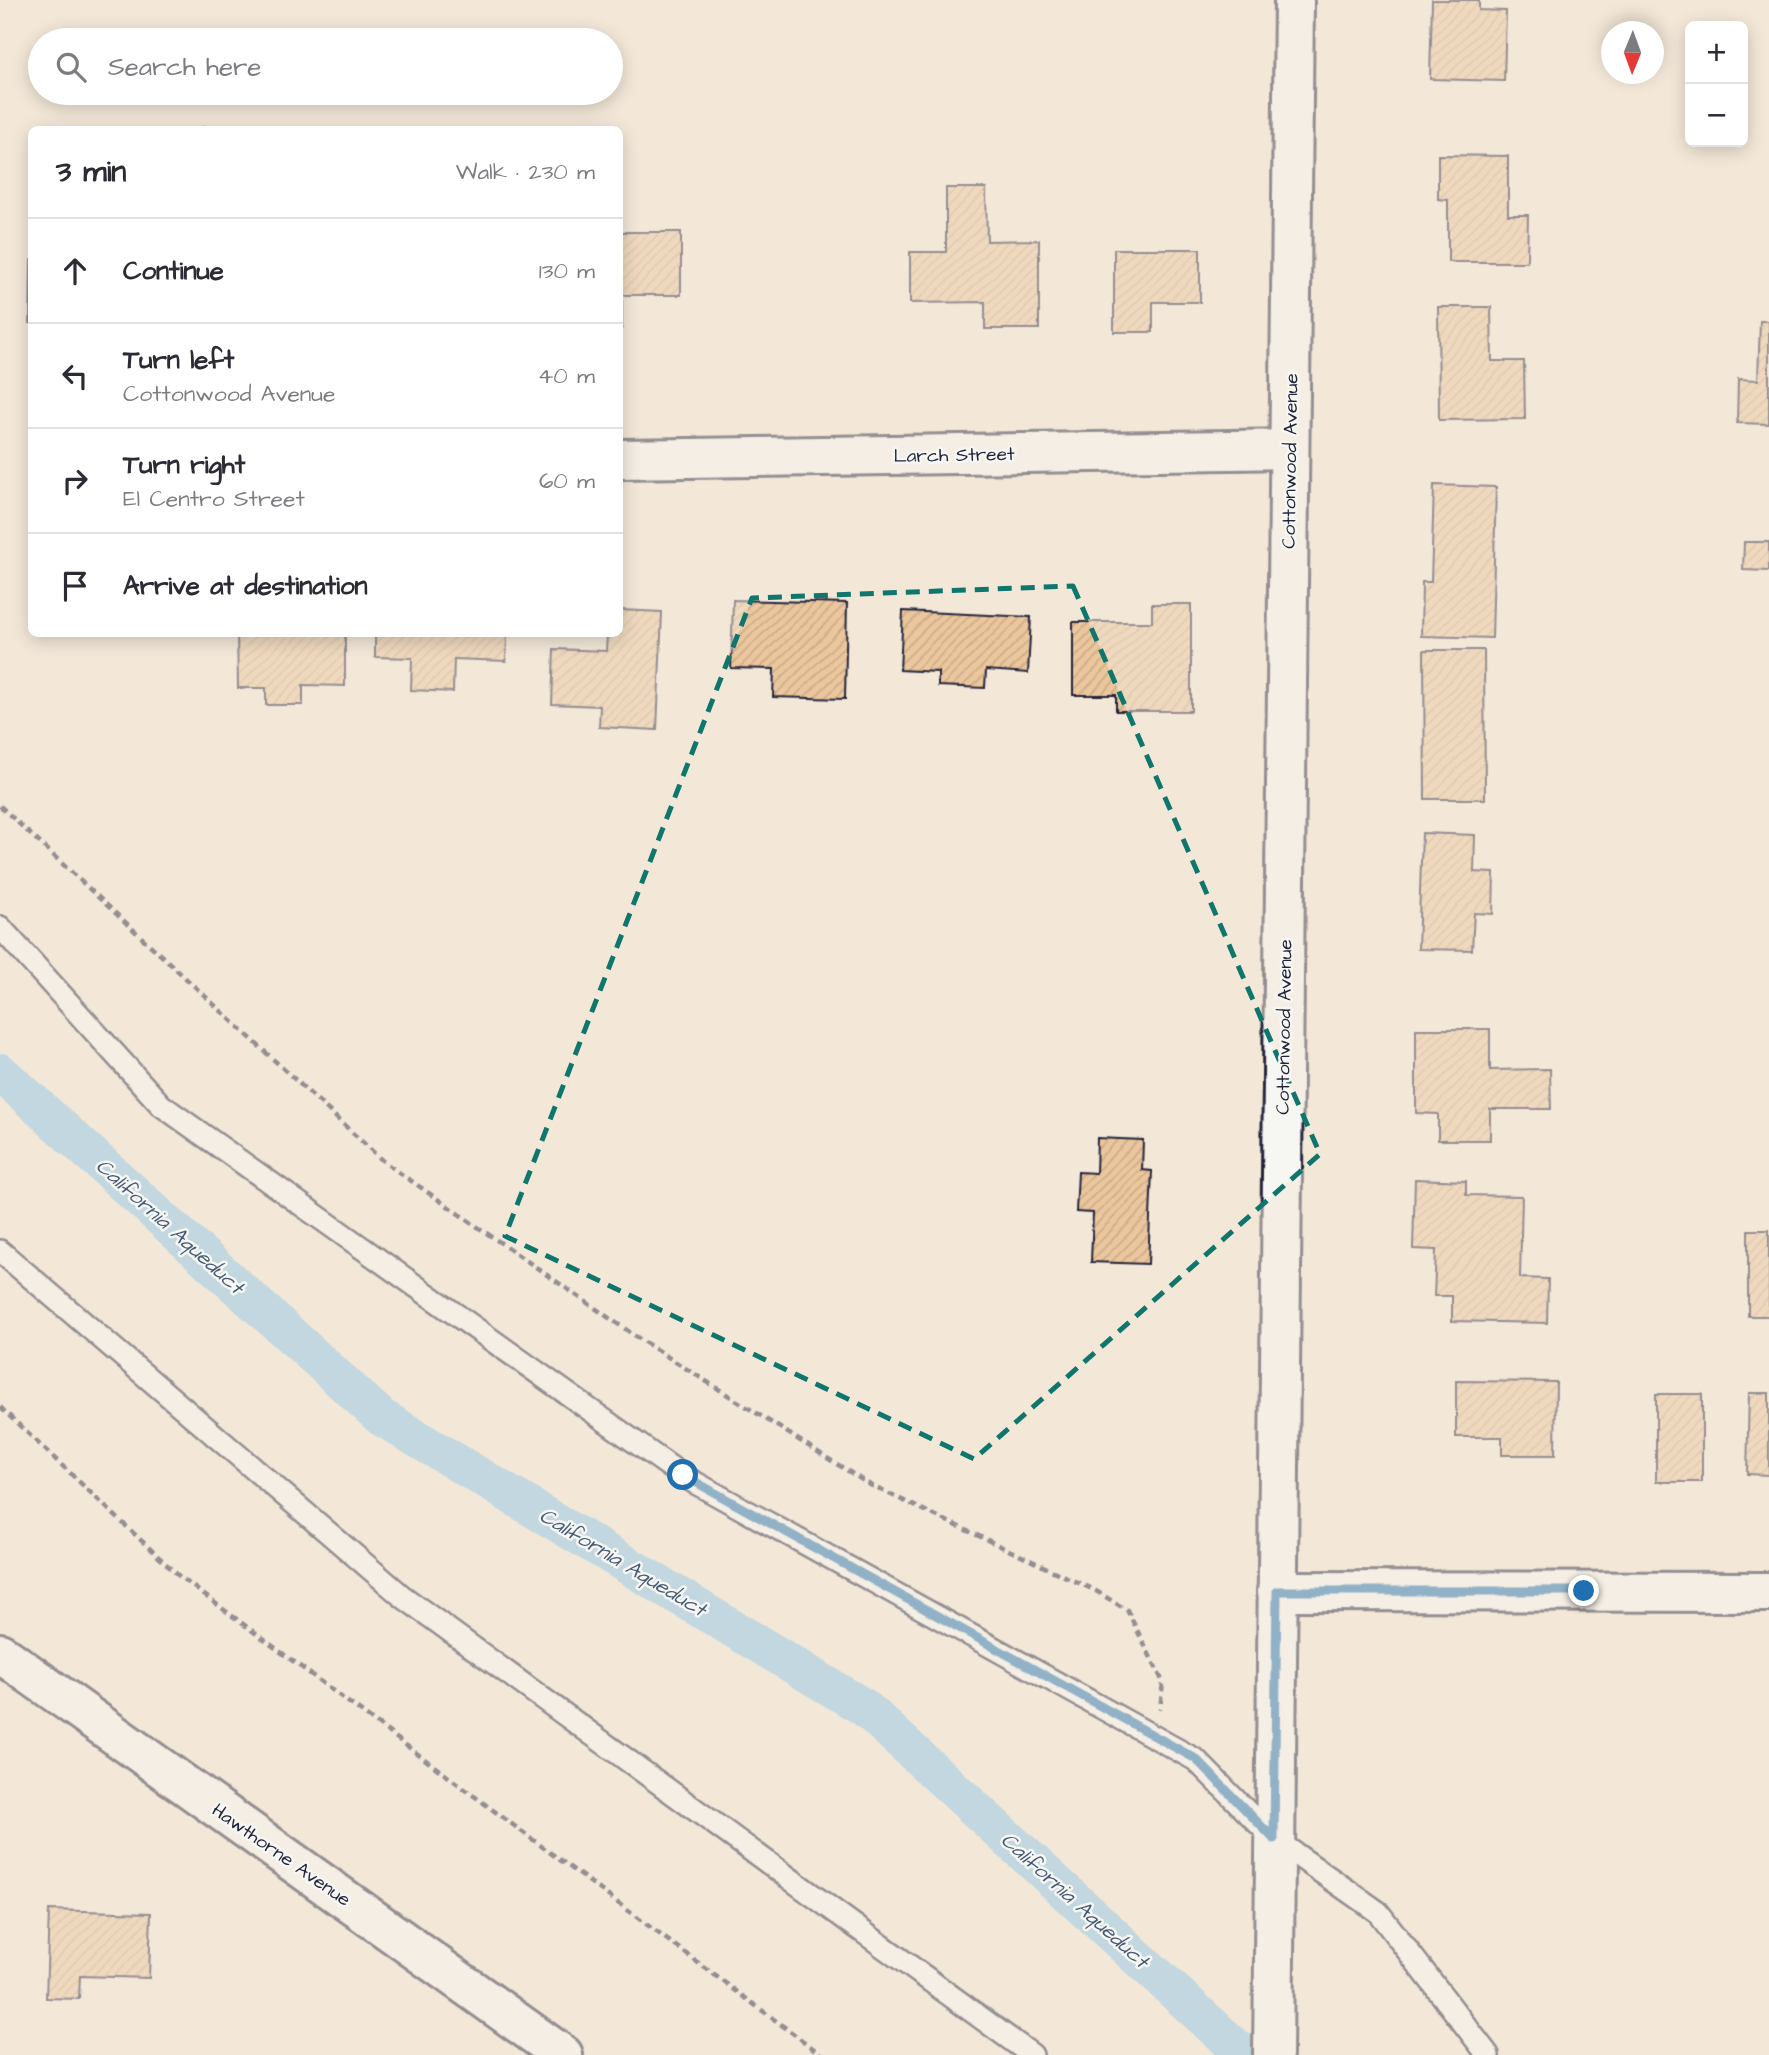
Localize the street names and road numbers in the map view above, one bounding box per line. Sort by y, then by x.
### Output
street label: Cottonwood Avenue [1275,373,1306,549]
street label: Larch Street [893,441,1015,470]
street label: Cottonwood Avenue [1269,939,1300,1115]
street label: Hawthorne Avenue [206,1797,356,1913]

